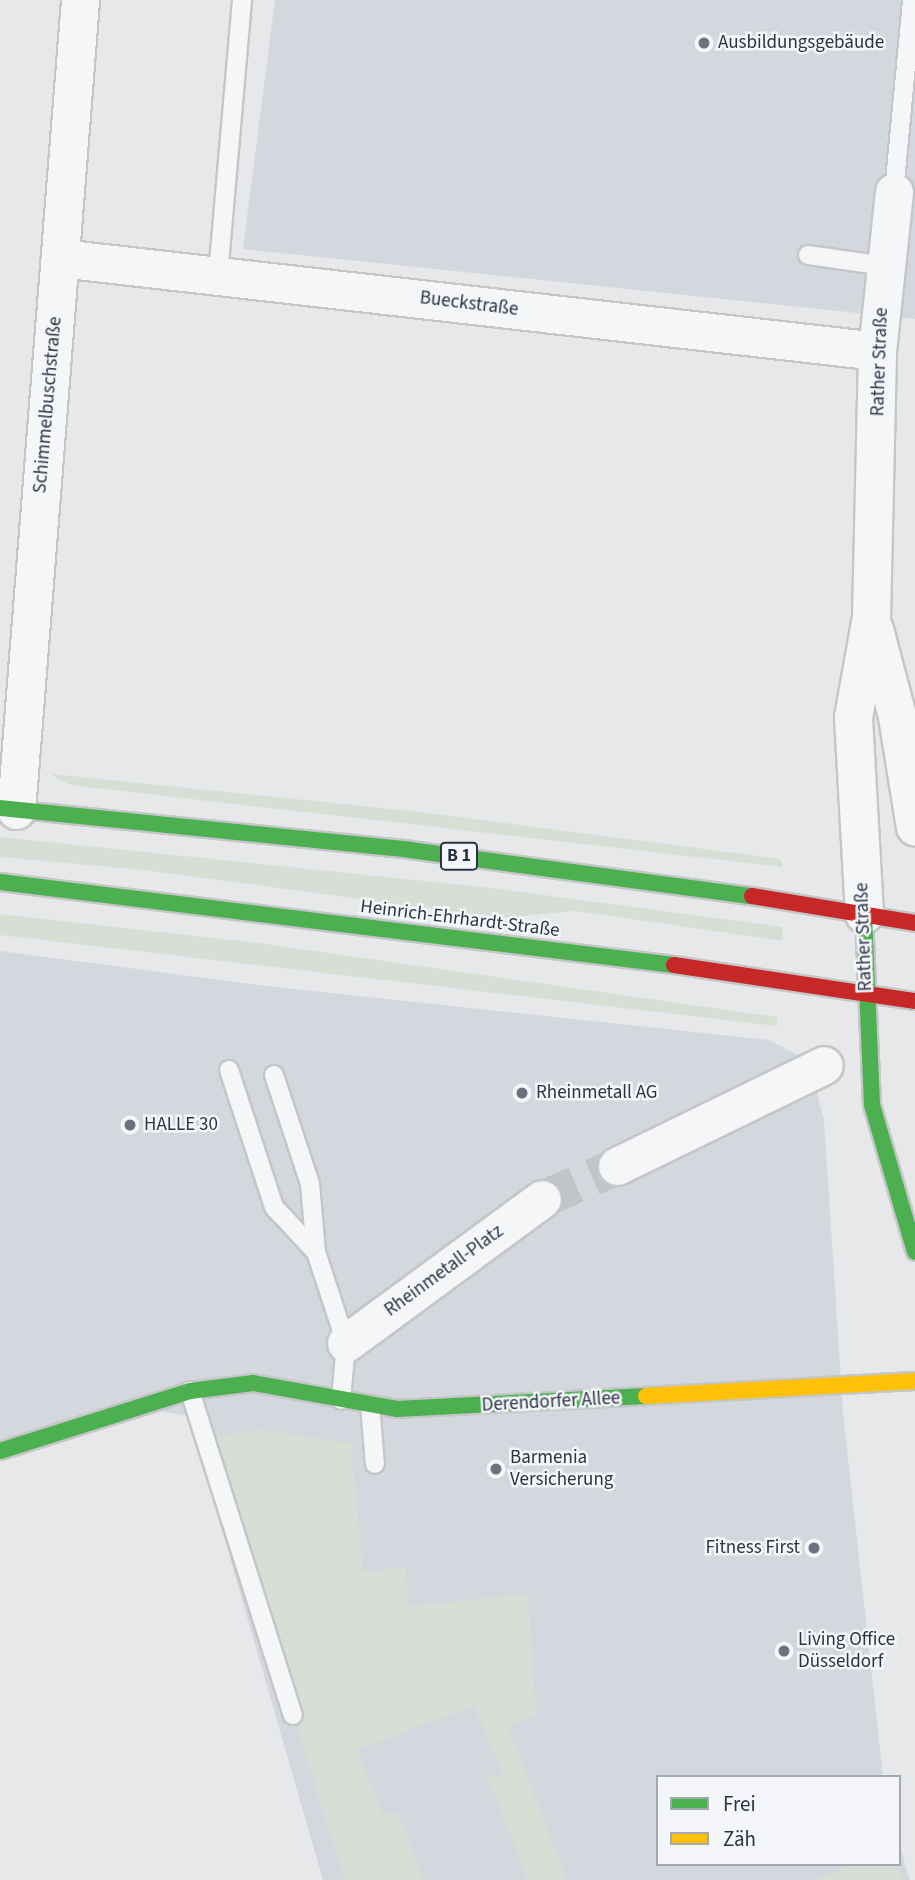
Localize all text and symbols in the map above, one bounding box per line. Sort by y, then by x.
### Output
place label: Ausbildungsgebäude [718,32,884,54]
marker: Ausbildungsgebäude [696,35,712,51]
street label: Bueckstraße [418,287,520,321]
street label: Rather Straße [867,307,893,417]
street label: Schimmelbuschstraße [29,316,67,494]
road number: B 1 [440,842,478,870]
street label: Rather Straße [851,882,877,992]
street label: Heinrich-Ehrhardt-Straße [359,895,561,943]
place label: Rheinmetall AG [536,1082,658,1104]
marker: Rheinmetall AG [514,1085,530,1101]
place label: HALLE 30 [144,1114,218,1136]
marker: HALLE 30 [122,1117,138,1133]
street label: Rheinmetall-Platz [380,1220,508,1322]
street label: Derendorfer Allee [481,1387,621,1417]
place label: Barmenia Versicherung [510,1447,613,1491]
marker: Barmenia Versicherung [488,1461,504,1477]
place label: Fitness First [705,1537,800,1559]
marker: Fitness First [806,1540,822,1556]
place label: Living Office Düsseldorf [798,1629,895,1673]
marker: Living Office Düsseldorf [776,1643,792,1659]
legend [656,1775,901,1866]
text: Frei [723,1789,756,1819]
text: Zäh [723,1824,756,1854]

